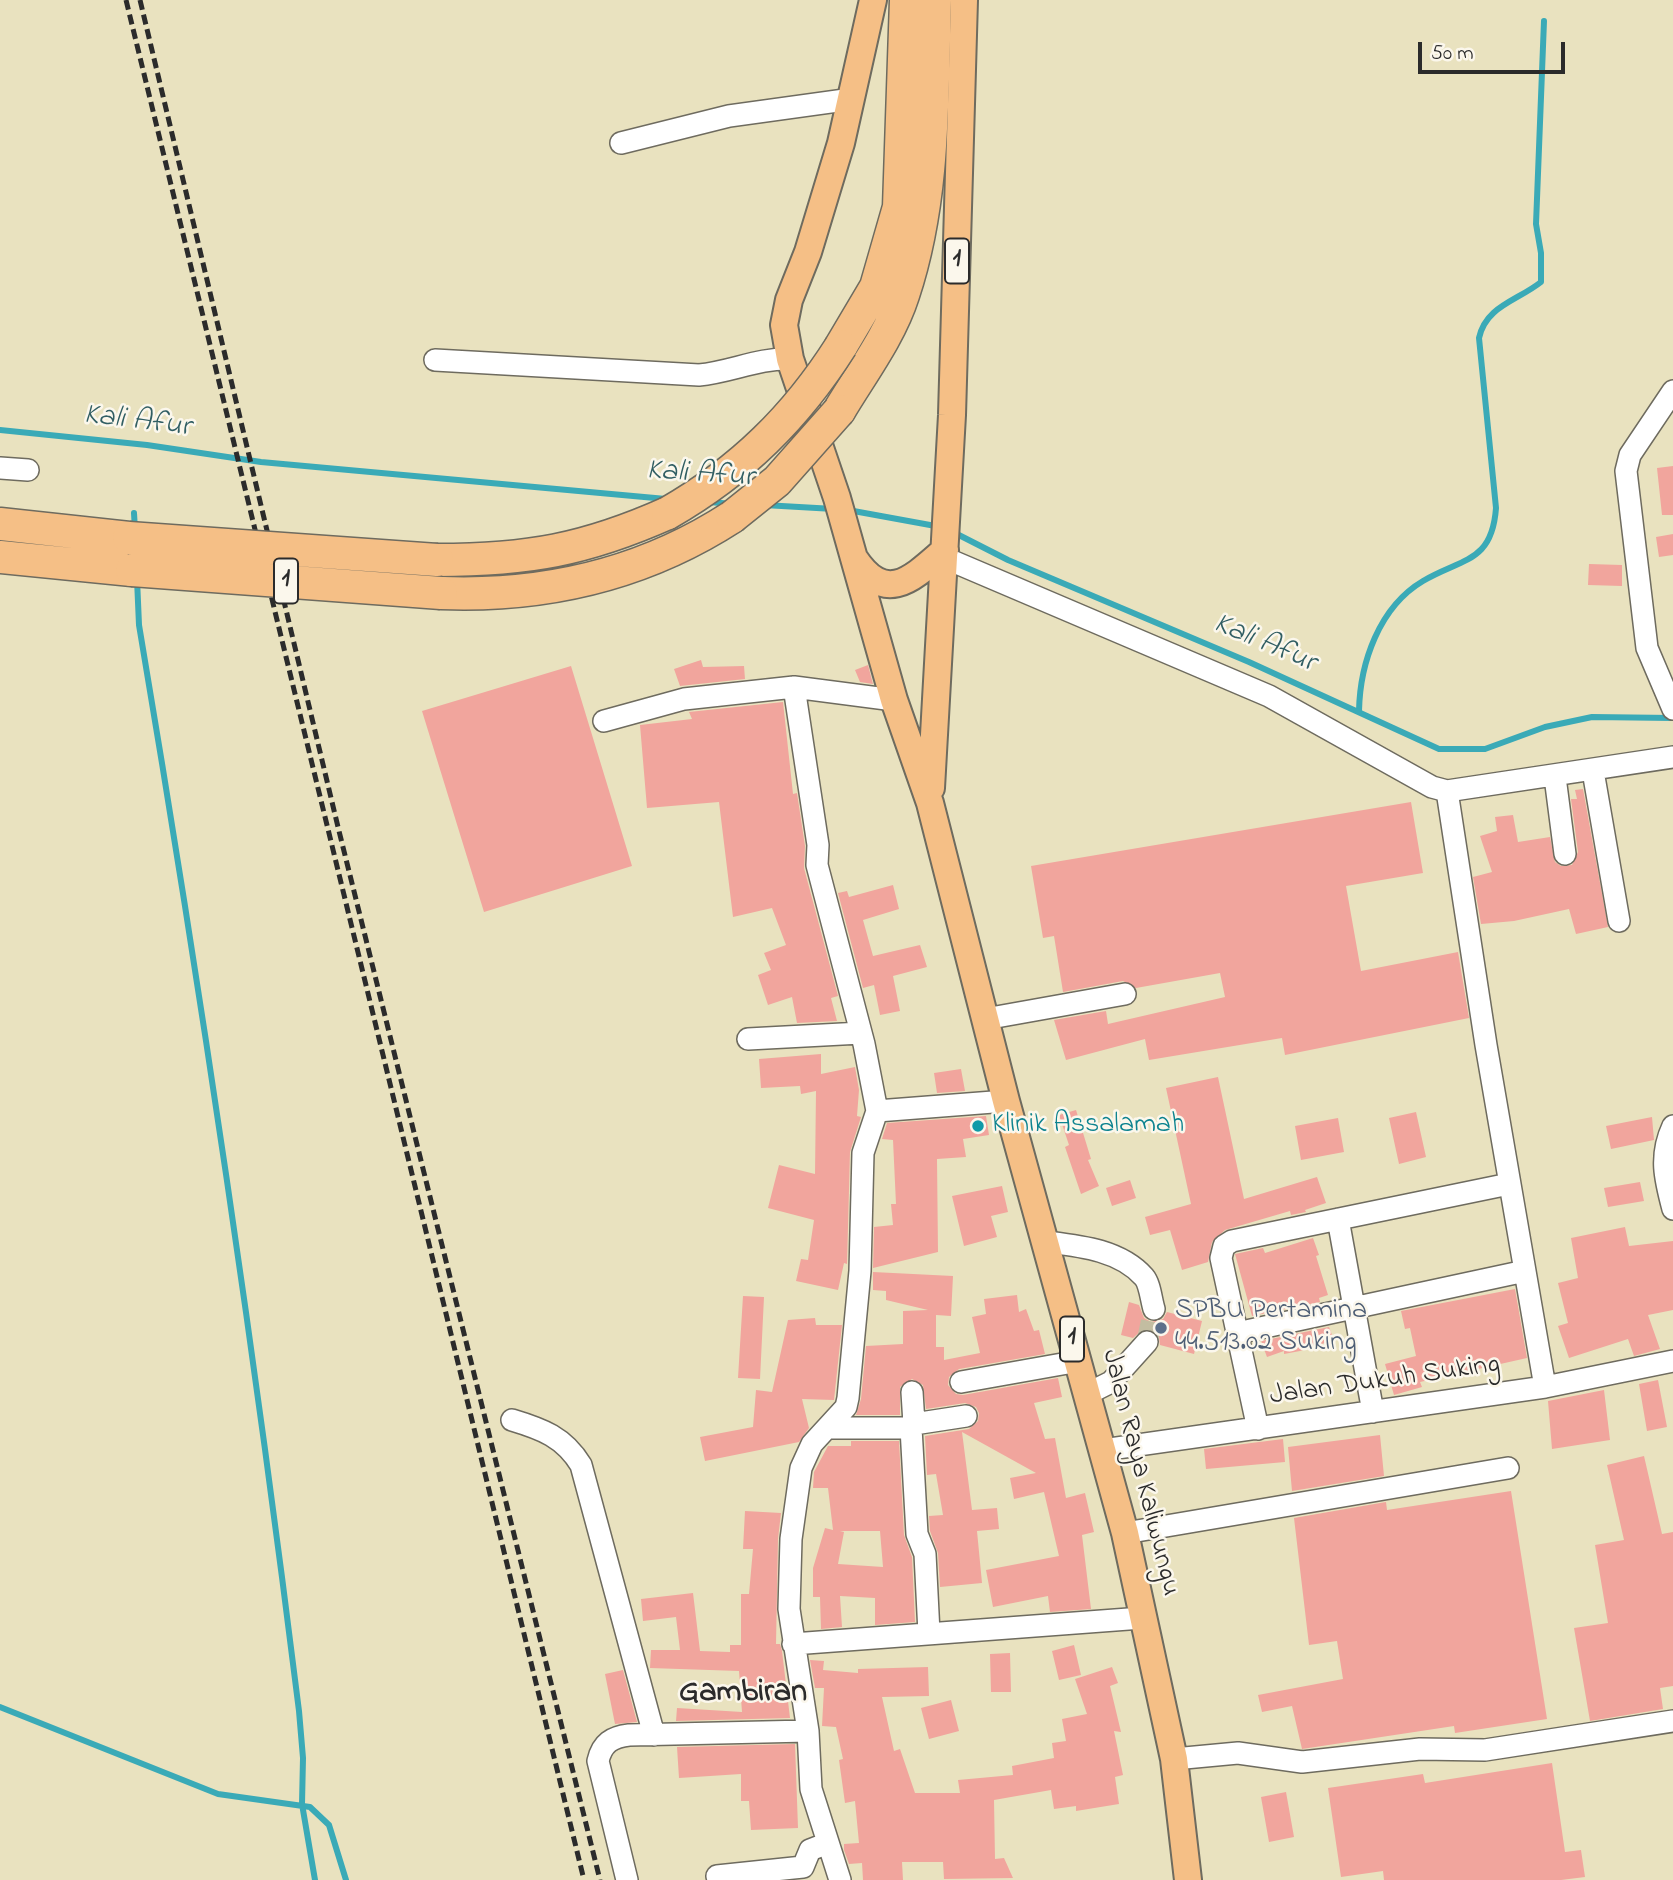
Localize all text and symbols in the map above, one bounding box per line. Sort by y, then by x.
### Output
scale bar [1421,28,1568,72]
text: 50 m [1431,39,1474,69]
road number: 1 [945,238,969,284]
water label: Kali Afur [81,399,193,447]
water label: Kali Afur [645,454,755,498]
road number: 1 [274,558,298,604]
water label: Kali Afur [1208,607,1320,683]
place label: Klinik Assalamah [992,1109,1184,1143]
marker: Klinik Assalamah [970,1118,986,1134]
place label: SPBU Pertamina 44.513.02 Suking [1175,1295,1367,1361]
road number: 1 [1060,1316,1084,1362]
marker: SPBU Pertamina 44.513.02 Suking [1153,1320,1169,1336]
street label: Jalan Raya Kaliwungu [1092,1346,1186,1600]
street label: Jalan Dukuh Suking [1268,1349,1502,1415]
district label: Gambiran [679,1676,807,1714]

